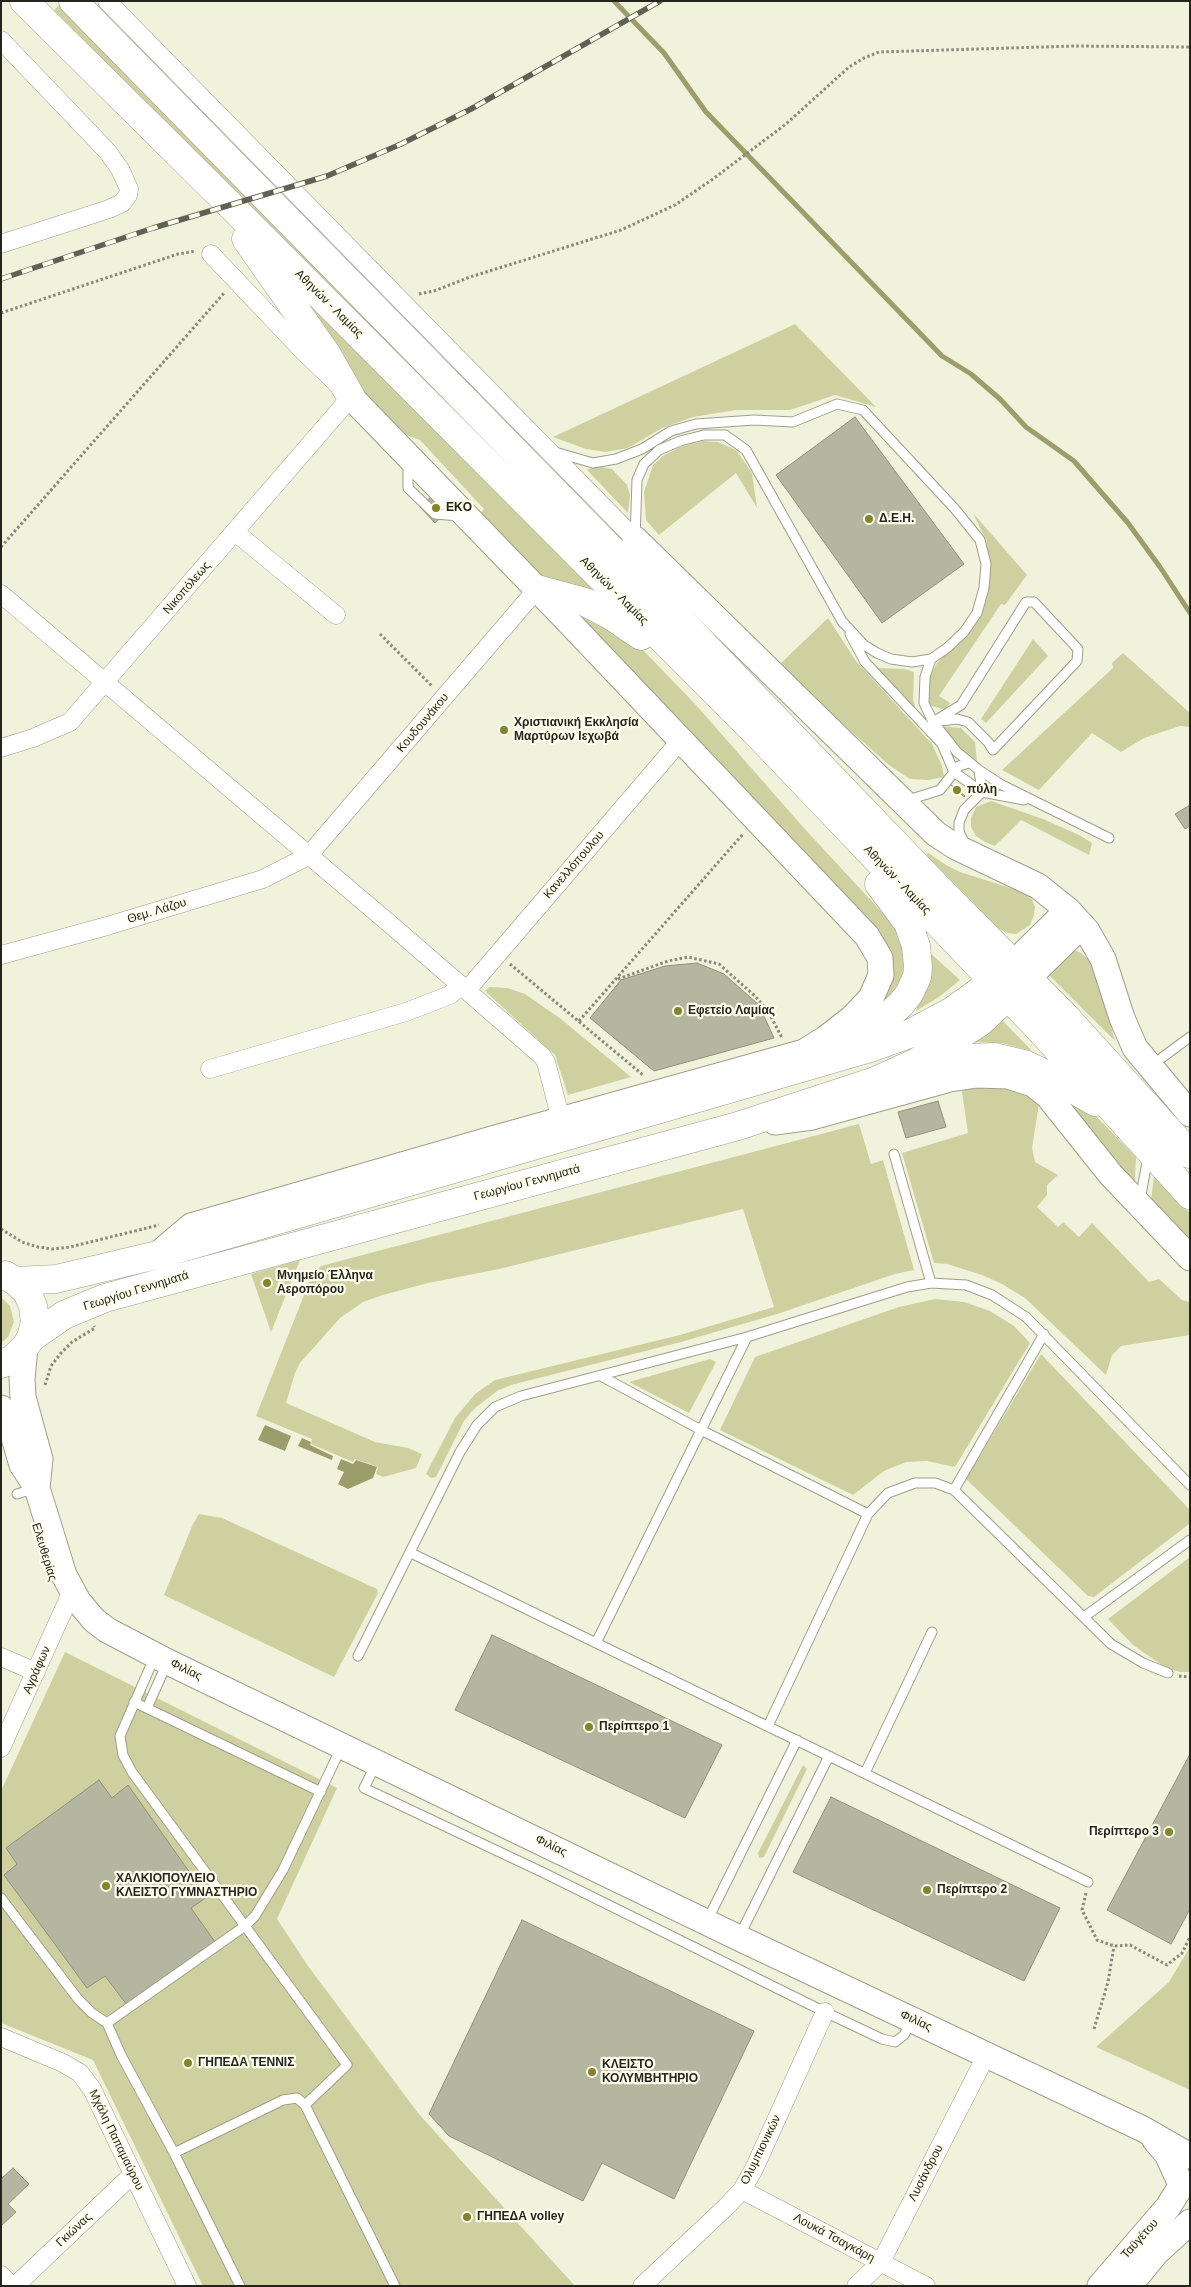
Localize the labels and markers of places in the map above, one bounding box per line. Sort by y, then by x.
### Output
place label: EKO [446,501,472,515]
marker: EKO [430,502,442,514]
place label: Δ.Ε.Η. [879,512,914,526]
marker: Δ.Ε.Η. [863,513,875,525]
place label: Χριστιανική Εκκλησία Μαρτύρων Ιεχωβά [514,716,639,744]
marker: Χριστιανική Εκκλησία Μαρτύρων Ιεχωβά [498,724,510,736]
place label: πύλη [967,783,997,797]
marker: πύλη [951,784,963,796]
place label: Εφετείο Λαμίας [688,1004,775,1018]
marker: Εφετείο Λαμίας [672,1005,684,1017]
place label: Μνημείο Έλληνα Αεροπόρου [277,1269,373,1297]
marker: Μνημείο Έλληνα Αεροπόρου [261,1277,273,1289]
place label: Περίπτερο 1 [599,1720,669,1734]
marker: Περίπτερο 1 [583,1721,595,1733]
place label: Περίπτερο 3 [1089,1825,1159,1839]
marker: Περίπτερο 3 [1163,1826,1175,1838]
place label: ΧΑΛΚΙΟΠΟΥΛΕΙΟ ΚΛΕΙΣΤΟ ΓΥΜΝΑΣΤΗΡΙΟ [116,1872,257,1900]
marker: ΧΑΛΚΙΟΠΟΥΛΕΙΟ ΚΛΕΙΣΤΟ ΓΥΜΝΑΣΤΗΡΙΟ [100,1880,112,1892]
place label: Περίπτερο 2 [937,1883,1007,1897]
marker: Περίπτερο 2 [921,1884,933,1896]
place label: ΓΗΠΕΔΑ ΤΕΝΝΙΣ [198,2056,294,2070]
marker: ΓΗΠΕΔΑ ΤΕΝΝΙΣ [182,2057,194,2069]
place label: ΚΛΕΙΣΤΟ ΚΟΛΥΜΒΗΤΗΡΙΟ [602,2058,698,2086]
marker: ΚΛΕΙΣΤΟ ΚΟΛΥΜΒΗΤΗΡΙΟ [586,2066,598,2078]
place label: ΓΗΠΕΔΑ volley [477,2210,564,2224]
marker: ΓΗΠΕΔΑ volley [461,2211,473,2223]

